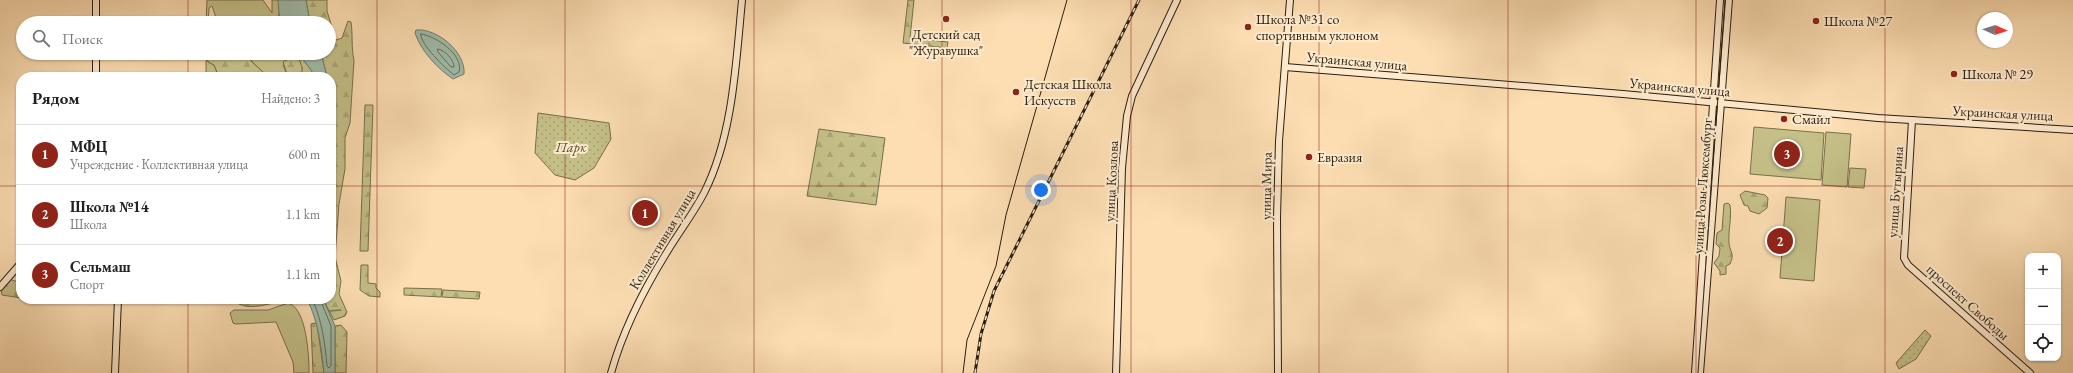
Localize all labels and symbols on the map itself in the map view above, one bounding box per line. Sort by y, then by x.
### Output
place label: Школа №31 со спортивным уклоном [1256,10,1379,44]
place label: Школа №27 [1824,12,1892,30]
north arrow [1977,12,2013,48]
marker: Детский сад "Журавушка" [941,14,951,24]
marker: Школа №27 [1811,16,1821,26]
marker: Школа №31 со спортивным уклоном [1243,22,1253,32]
place label: Детский сад "Журавушка" [909,25,983,59]
street label: Украинская улица [1305,48,1408,74]
place label: Школа № 29 [1962,65,2033,83]
marker: Школа № 29 [1949,69,1959,79]
street label: Украинская улица [1628,74,1731,100]
place label: Детская Школа Искусств [1024,75,1112,109]
marker: Детская Школа Искусств [1011,87,1021,97]
street label: Украинская улица [1951,101,2054,125]
place label: Смайл [1792,110,1831,128]
marker: Смайл [1779,114,1789,124]
street label: улица Розы Люксембург [1688,118,1716,254]
park label: Парк [555,138,587,156]
street label: улица Козлова [1100,139,1122,222]
pin: 3 [1774,139,1800,169]
street label: улица Бутырина [1883,145,1907,238]
place label: Евразия [1317,148,1362,166]
street label: улица Мира [1256,151,1276,220]
marker: Евразия [1304,152,1314,162]
your location [1031,180,1051,200]
street label: Коллективная улица [625,185,700,293]
pin: 1 [632,198,658,228]
pin: 2 [1767,226,1793,256]
street label: проспект Свободы [1923,260,2014,344]

